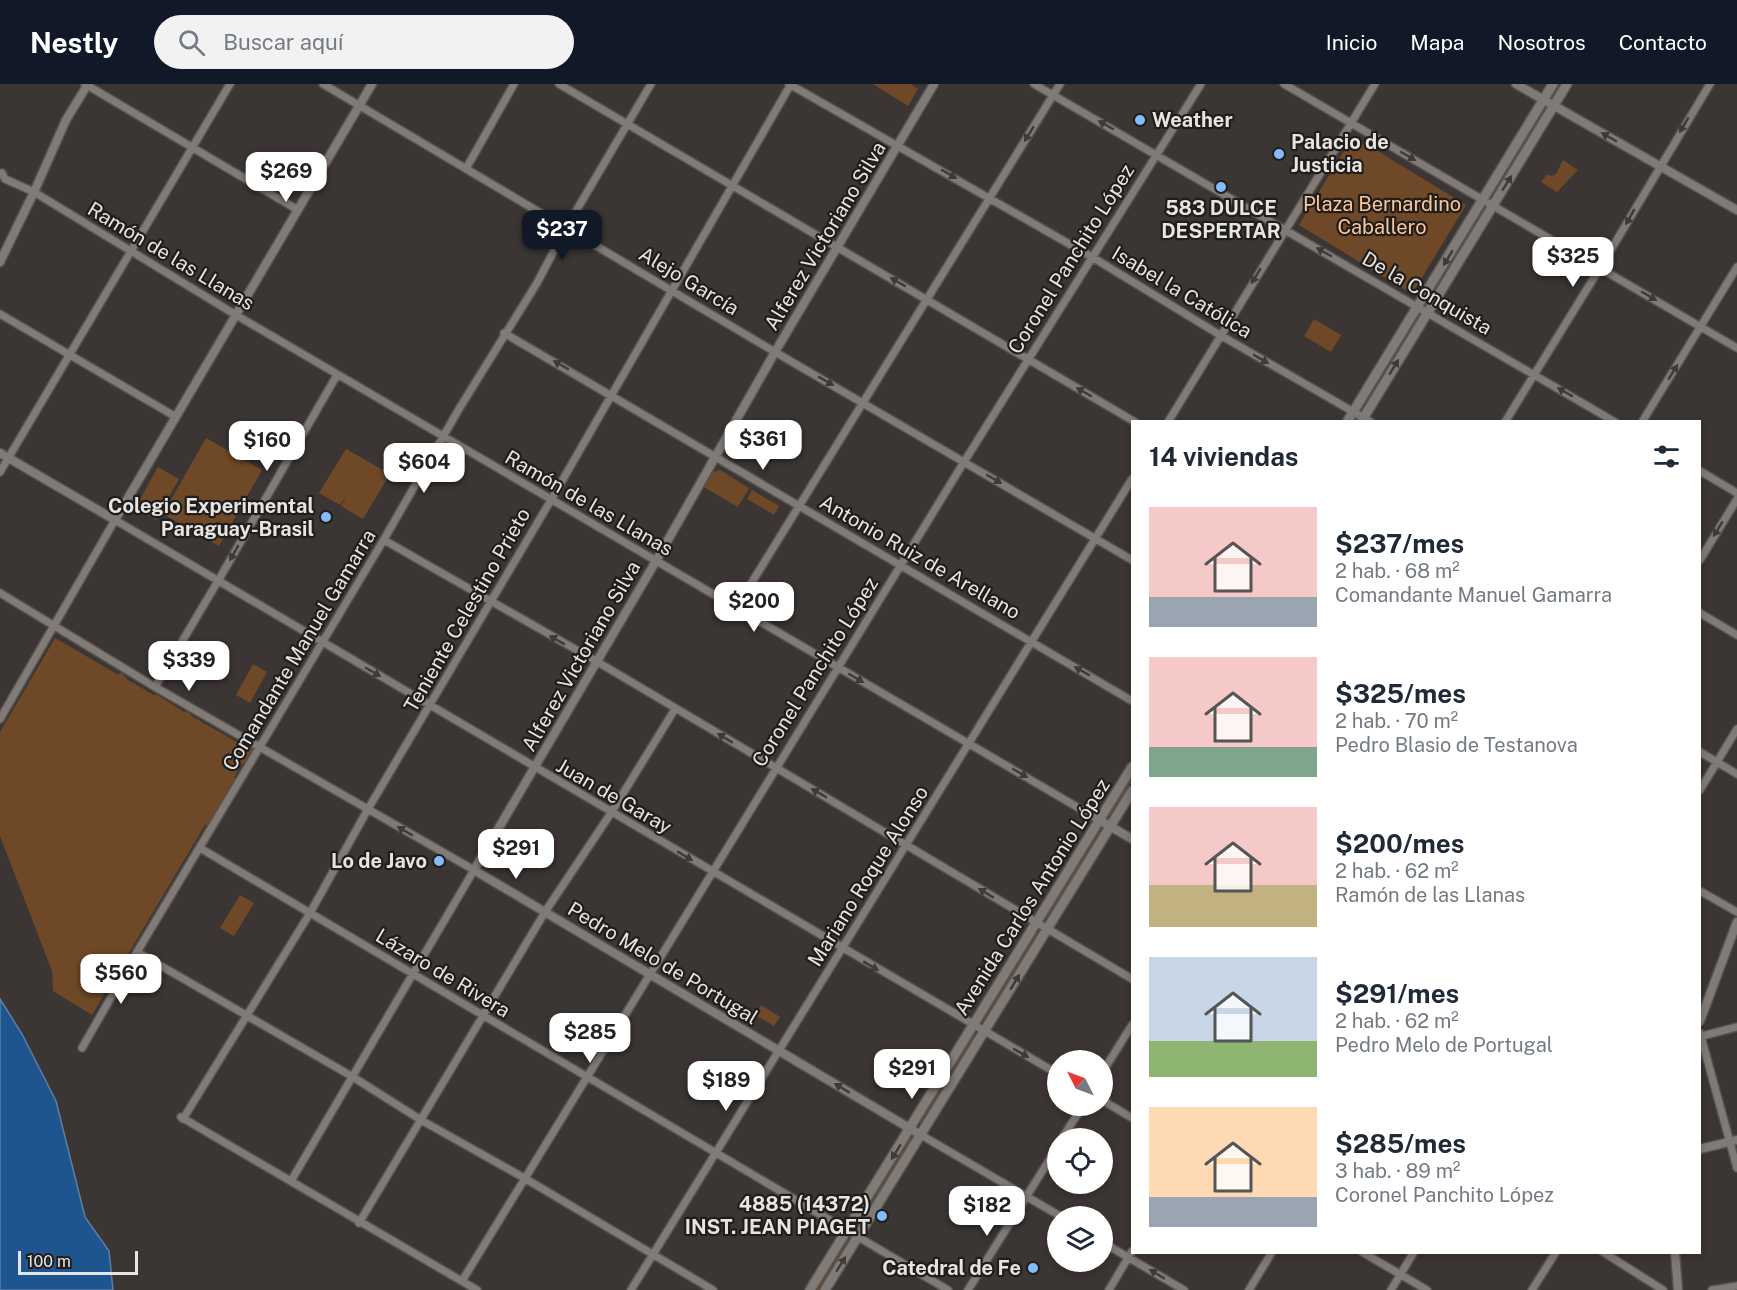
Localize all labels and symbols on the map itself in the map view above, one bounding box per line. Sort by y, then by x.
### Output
place label: Weather [1152,108,1233,132]
marker: Weather [1133,113,1147,127]
one-way arrow [1679,117,1690,133]
one-way arrow [1098,120,1114,131]
one-way arrow [1024,126,1035,142]
place label: Palacio de Justicia [1291,130,1389,177]
one-way arrow [1600,132,1617,142]
street label: Alferez Victoriano Silva [759,137,891,335]
marker: Palacio de Justicia [1272,147,1286,161]
one-way arrow [1400,150,1416,161]
pin: $269 [250,152,322,203]
street label: Coronel Panchito López [1003,160,1139,358]
one-way arrow [941,169,957,180]
one-way arrow [1501,175,1512,191]
marker: 583 DULCE DESPERTAR [1214,180,1228,194]
park label: Plaza Bernardino Caballero [1303,192,1461,239]
place label: 583 DULCE DESPERTAR [1161,196,1281,243]
street label: Ramón de las Llanas [83,197,259,315]
one-way arrow [1625,209,1635,226]
pin: $237 [526,210,598,261]
pin: $325 [1537,237,1609,288]
street label: Isabel la Católica [1108,241,1256,343]
street label: Alejo García [635,242,743,320]
street label: De la Conquista [1358,246,1496,340]
one-way arrow [1315,247,1332,257]
one-way arrow [1442,250,1453,266]
one-way arrow [1250,268,1261,284]
one-way arrow [890,277,906,288]
one-way arrow [1641,291,1658,301]
one-way arrow [1253,354,1270,364]
one-way arrow [1388,359,1399,375]
one-way arrow [552,360,569,370]
one-way arrow [1667,364,1678,380]
one-way arrow [818,376,835,386]
one-way arrow [1075,387,1092,397]
one-way arrow [1556,387,1573,397]
pin: $361 [727,420,799,471]
pin: $160 [231,421,303,472]
pin: $604 [388,443,460,494]
street label: Ramón de las Llanas [501,445,677,561]
one-way arrow [986,474,1002,485]
street label: Antonio Ruiz de Arellano [815,490,1025,624]
place label: Colegio Experimental Paraguay-Brasil [108,494,314,541]
street label: Teniente Celestino Prieto [399,504,535,716]
marker: Colegio Experimental Paraguay-Brasil [319,510,333,524]
one-way arrow [1713,521,1724,537]
street label: Comandante Manuel Gamarra [217,525,381,775]
one-way arrow [229,545,240,561]
street label: Alferez Victoriano Silva [517,557,645,755]
street label: Coronel Panchito López [747,573,883,771]
pin: $200 [718,582,790,633]
one-way arrow [549,634,565,645]
pin: $339 [153,641,225,692]
one-way arrow [1074,666,1090,677]
one-way arrow [364,667,381,677]
one-way arrow [848,672,864,683]
one-way arrow [717,733,733,744]
street label: Juan de Garay [552,753,676,839]
one-way arrow [1012,768,1028,779]
street label: Avenida Carlos Antonio López [949,774,1115,1020]
street label: Mariano Roque Alonso [803,781,933,971]
one-way arrow [811,788,827,799]
one-way arrow [396,826,413,836]
pin: $291 [480,829,552,880]
place label: Lo de Javo [331,849,427,873]
one-way arrow [677,851,693,862]
marker: Lo de Javo [432,854,446,868]
one-way arrow [978,887,994,898]
street label: Pedro Melo de Portugal [563,897,763,1029]
street label: Lázaro de Rivera [371,923,515,1023]
pin: $560 [85,954,157,1005]
one-way arrow [863,960,879,971]
one-way arrow [1009,974,1020,990]
pin: $285 [554,1013,626,1064]
one-way arrow [1013,1048,1030,1058]
pin: $291 [876,1049,948,1100]
north arrow [1047,1050,1113,1116]
pin: $189 [690,1061,762,1112]
one-way arrow [833,1083,850,1093]
one-way arrow [890,1144,901,1160]
pin: $182 [951,1186,1023,1237]
place label: 4885 (14372) INST. JEAN PIAGET [685,1192,870,1239]
marker: 4885 (14372) INST. JEAN PIAGET [875,1209,889,1223]
scale bar [18,1248,138,1276]
one-way arrow [836,1255,847,1272]
place label: Catedral de Fe [882,1256,1021,1280]
marker: Catedral de Fe [1026,1261,1040,1275]
one-way arrow [1148,1269,1165,1279]

